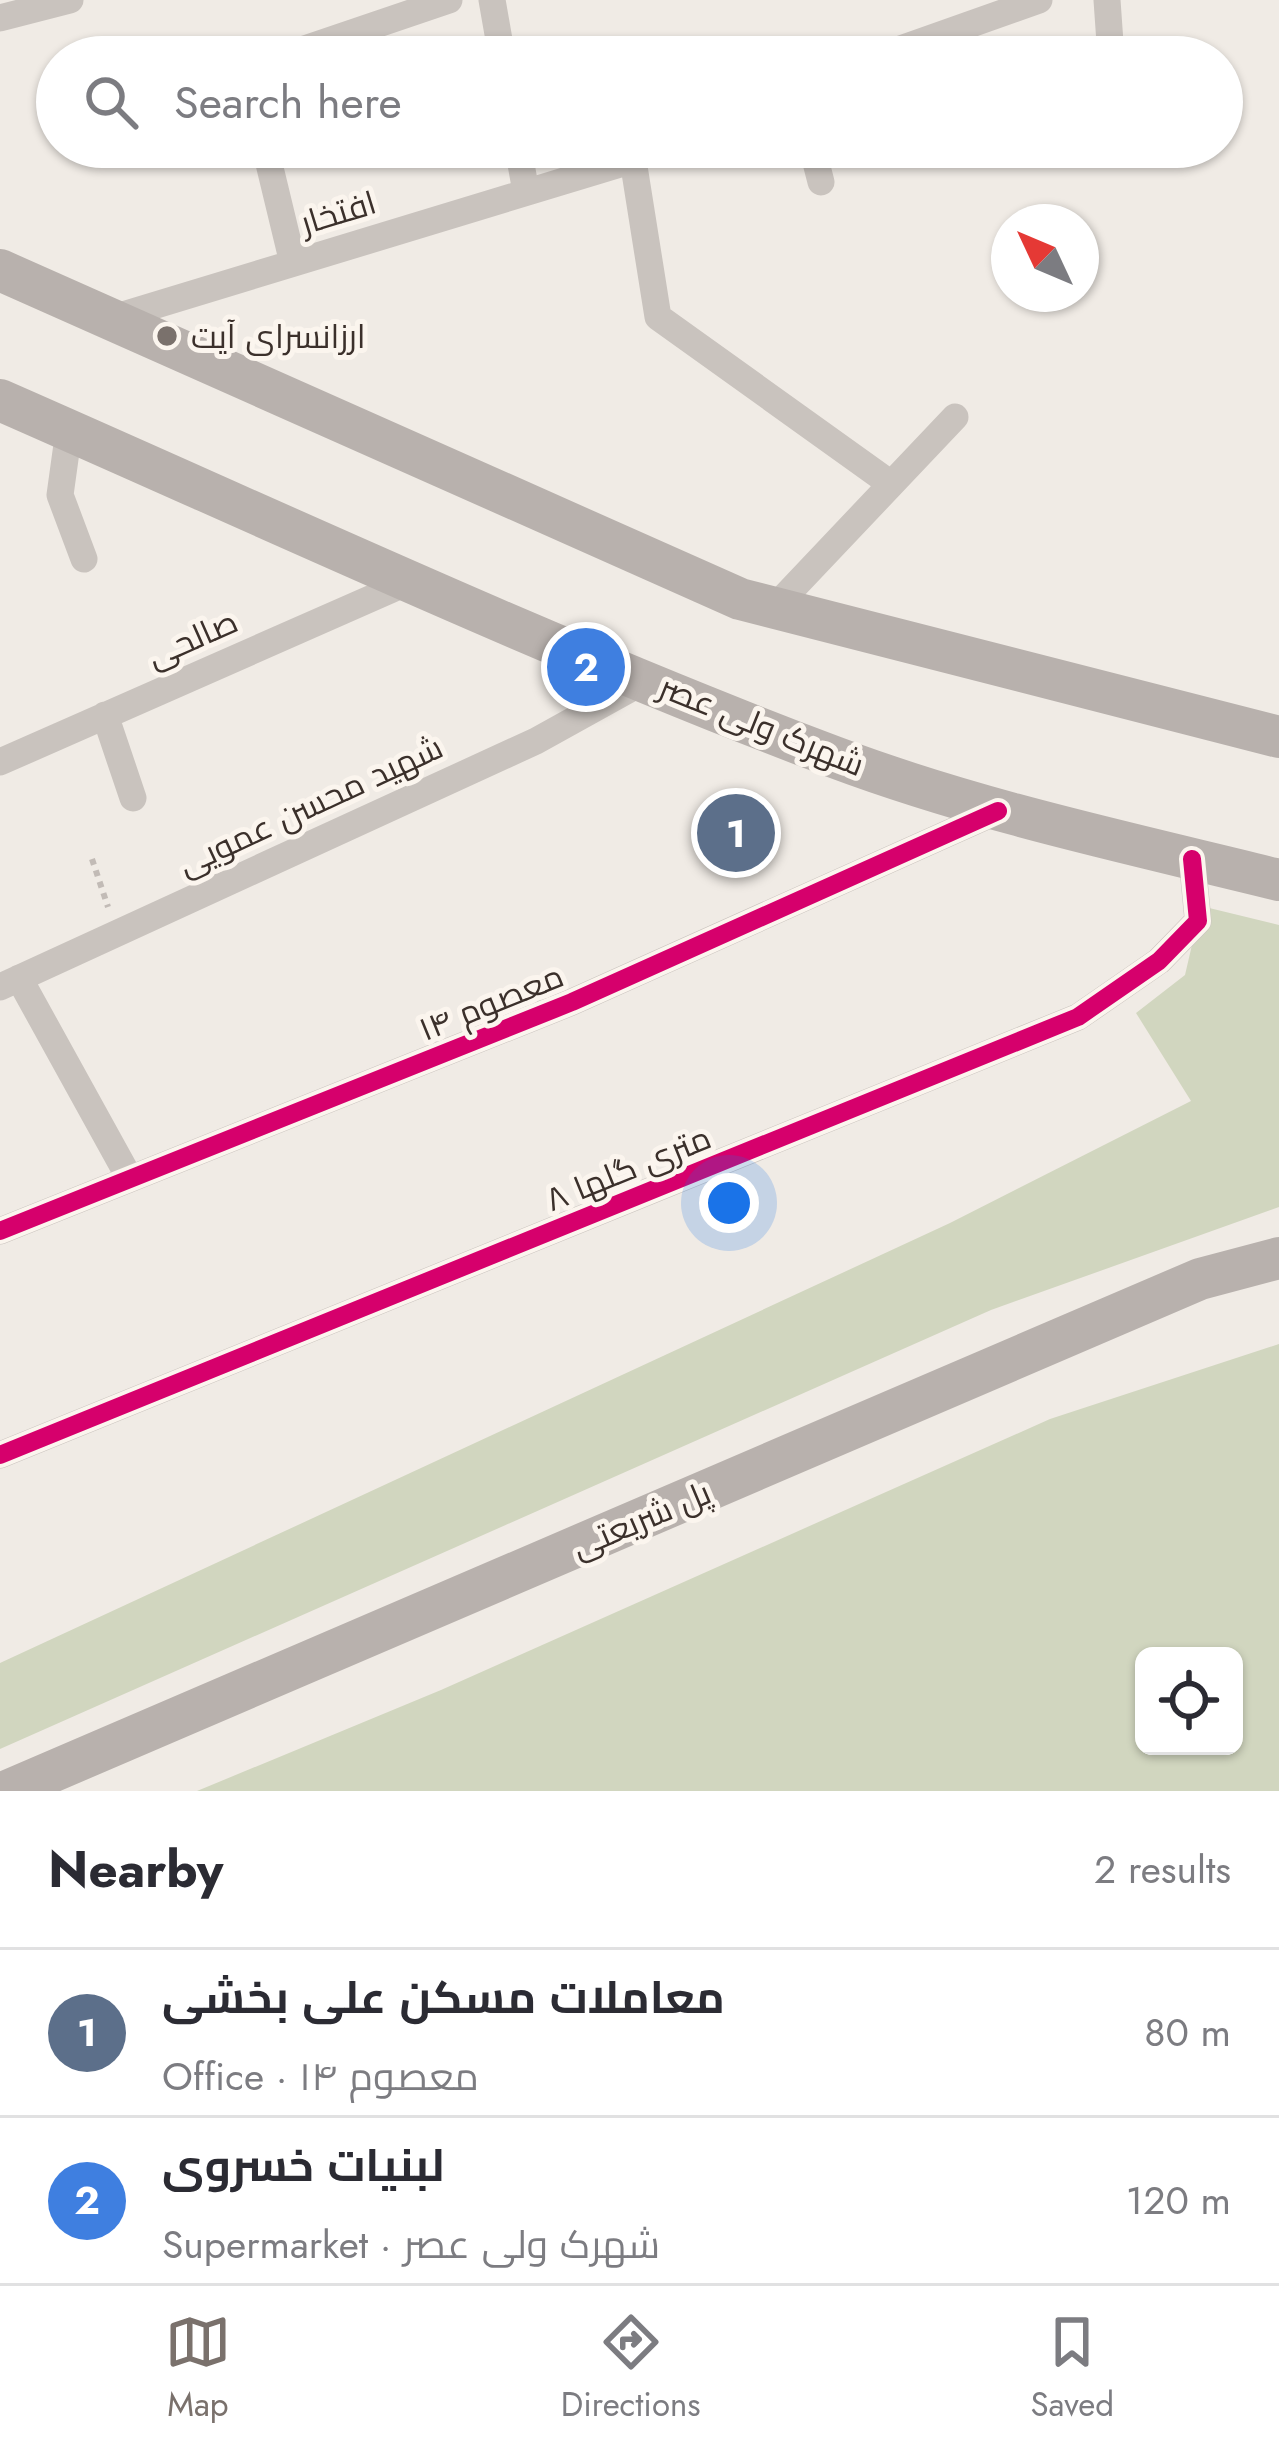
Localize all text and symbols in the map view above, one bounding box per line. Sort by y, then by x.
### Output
search box [36,36,1243,168]
icon: search [78,69,144,135]
text: Search here [174,70,402,135]
street label: افتخار [293,179,382,247]
north arrow [991,204,1099,312]
place label: ارزانسرای آیت [191,313,366,360]
marker: ارزانسرای آیت [154,323,180,349]
street label: صالحی [139,598,245,679]
pin: 2 [547,622,625,712]
street label: شهرک ولی عصر [650,662,871,788]
street label: شهید محسن عمویی [170,723,450,887]
pin: 1 [697,788,775,878]
street label: ۱۴ معصوم [412,952,570,1053]
street label: ۸ متری گلها [538,1114,718,1223]
your location [699,1173,759,1233]
street label: پل شریعتی [564,1469,718,1570]
map controls [1135,1647,1243,1755]
button: locate [1135,1647,1243,1755]
text: Nearby [48,1832,223,1906]
text: 2 results [1094,1841,1231,1898]
text: معاملات مسکن علی بخشی [162,1965,725,2030]
text: 1 [77,2004,97,2061]
text: 80 m [1144,2004,1231,2061]
text: Office · ۱۴ معصوم [162,2048,479,2105]
text: لبنیات خسروی [162,2133,444,2198]
text: 2 [74,2172,100,2229]
text: 120 m [1126,2172,1231,2229]
text: Supermarket · شهرک ولی عصر [162,2216,660,2273]
tab: Map [165,2309,231,2428]
tab: Directions [561,2309,701,2428]
tab: Saved [1030,2309,1114,2428]

